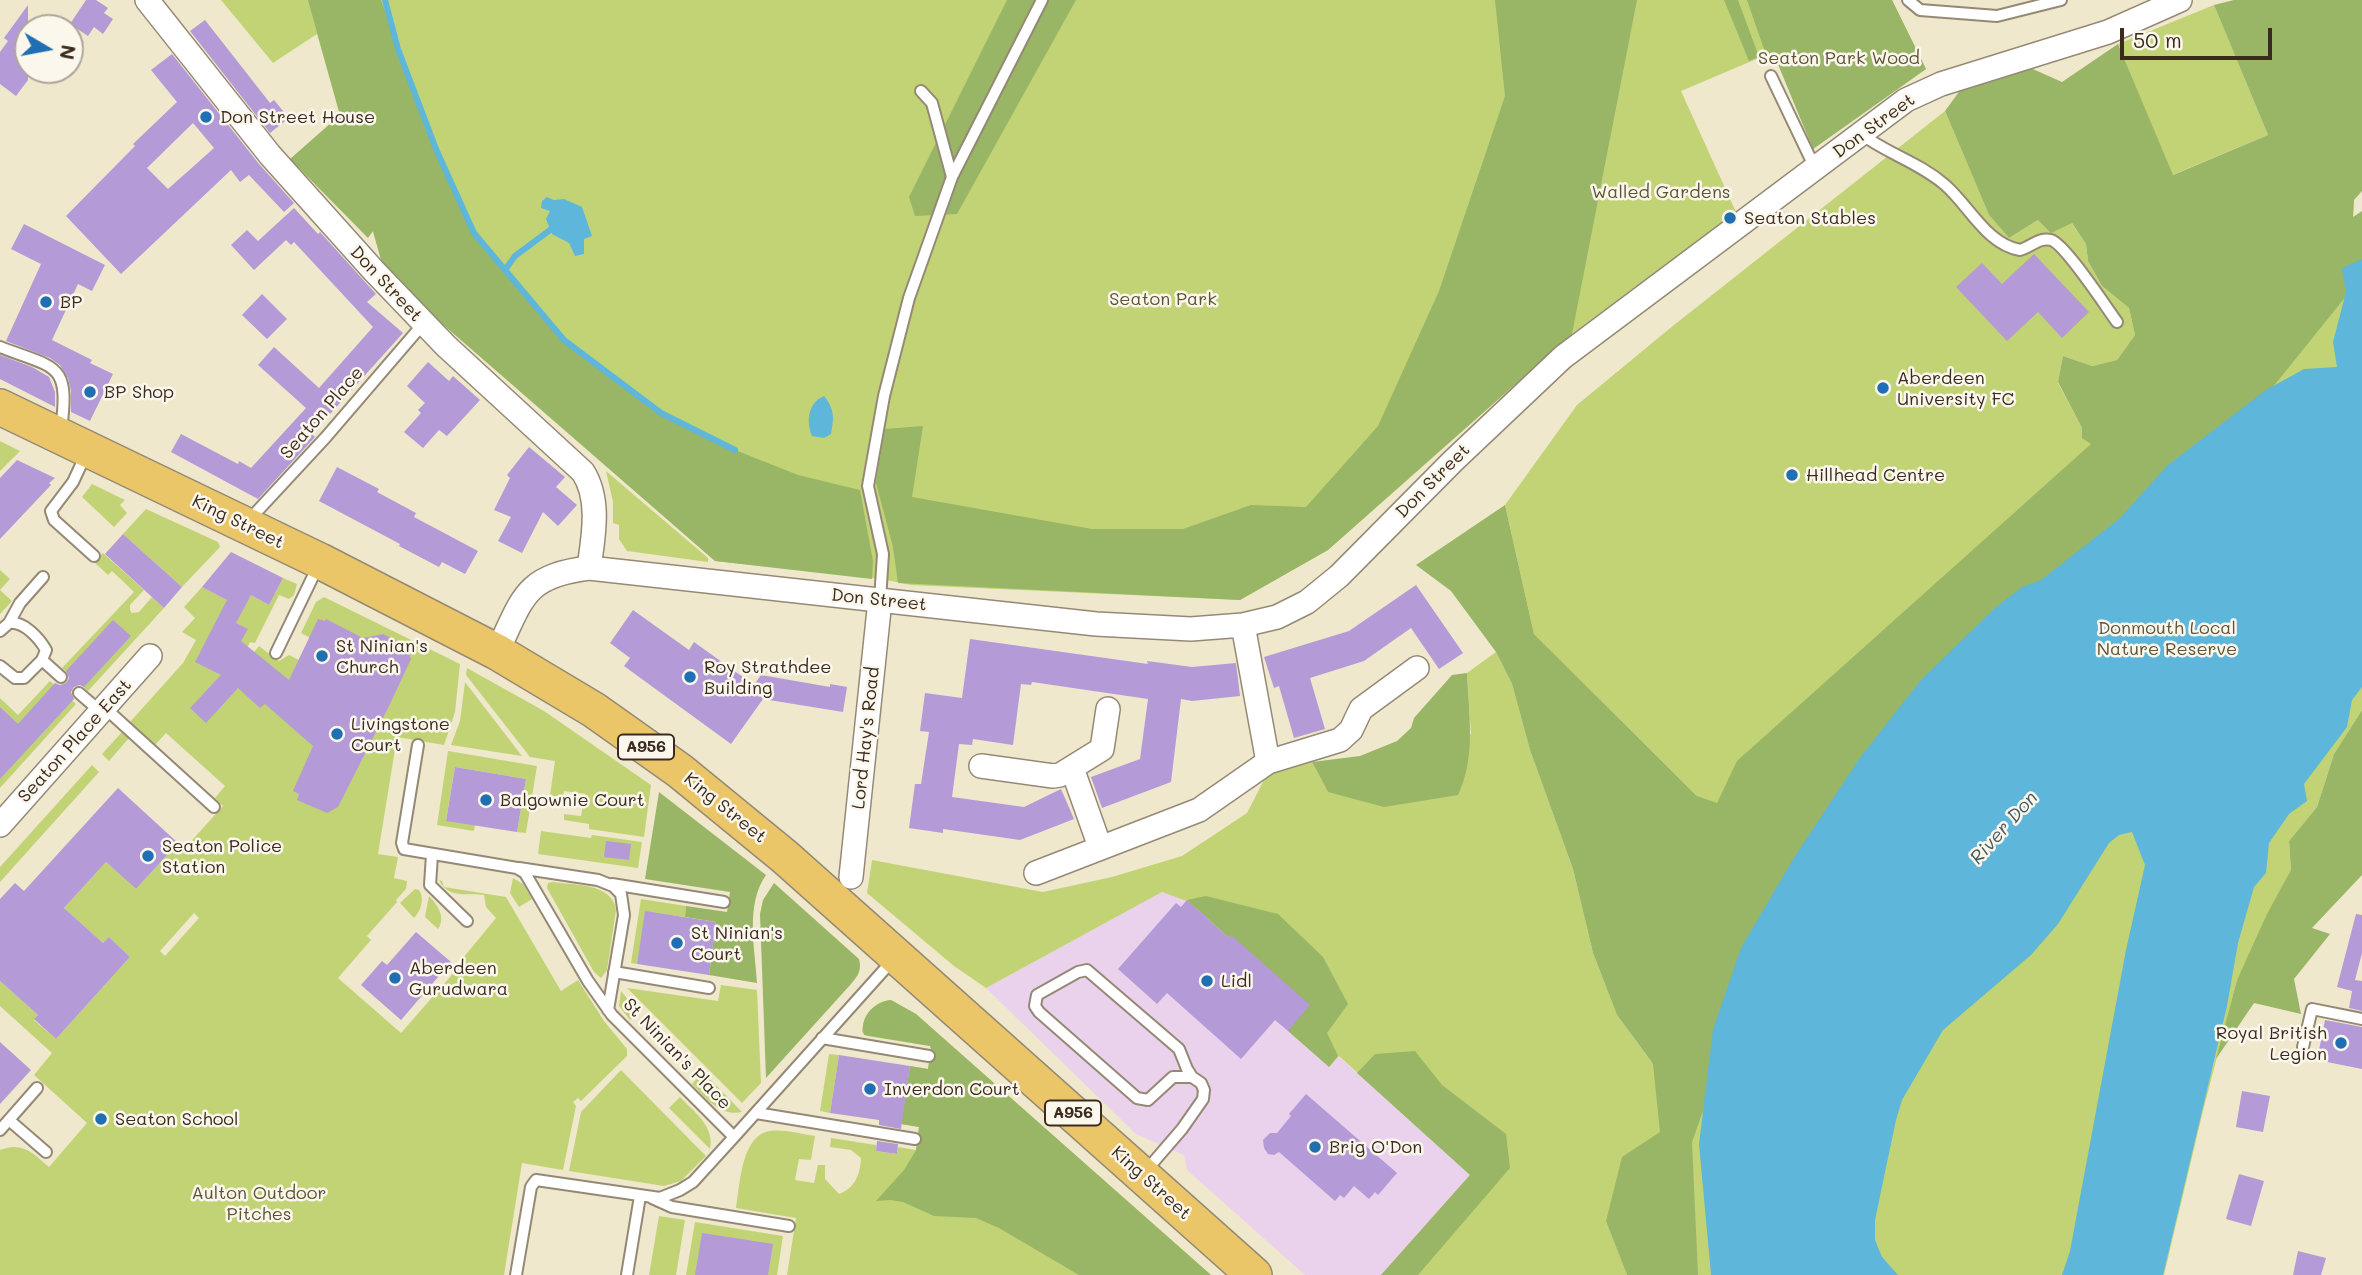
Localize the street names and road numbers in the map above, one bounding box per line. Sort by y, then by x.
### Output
street label: Don Street [1829,89,1919,163]
street label: Don Street [345,242,427,326]
street label: Seaton Place [276,362,368,464]
street label: Don Street [1391,439,1475,523]
street label: King Street [188,490,288,554]
street label: Don Street [830,584,928,616]
street label: Lord Hay's Road [848,666,884,810]
street label: Seaton Place East [14,675,136,807]
road number: A956 [618,734,674,760]
street label: King Street [679,768,771,848]
street label: St Ninian's Place [618,994,736,1114]
road number: A956 [1045,1100,1101,1126]
street label: King Street [1107,1142,1195,1224]

